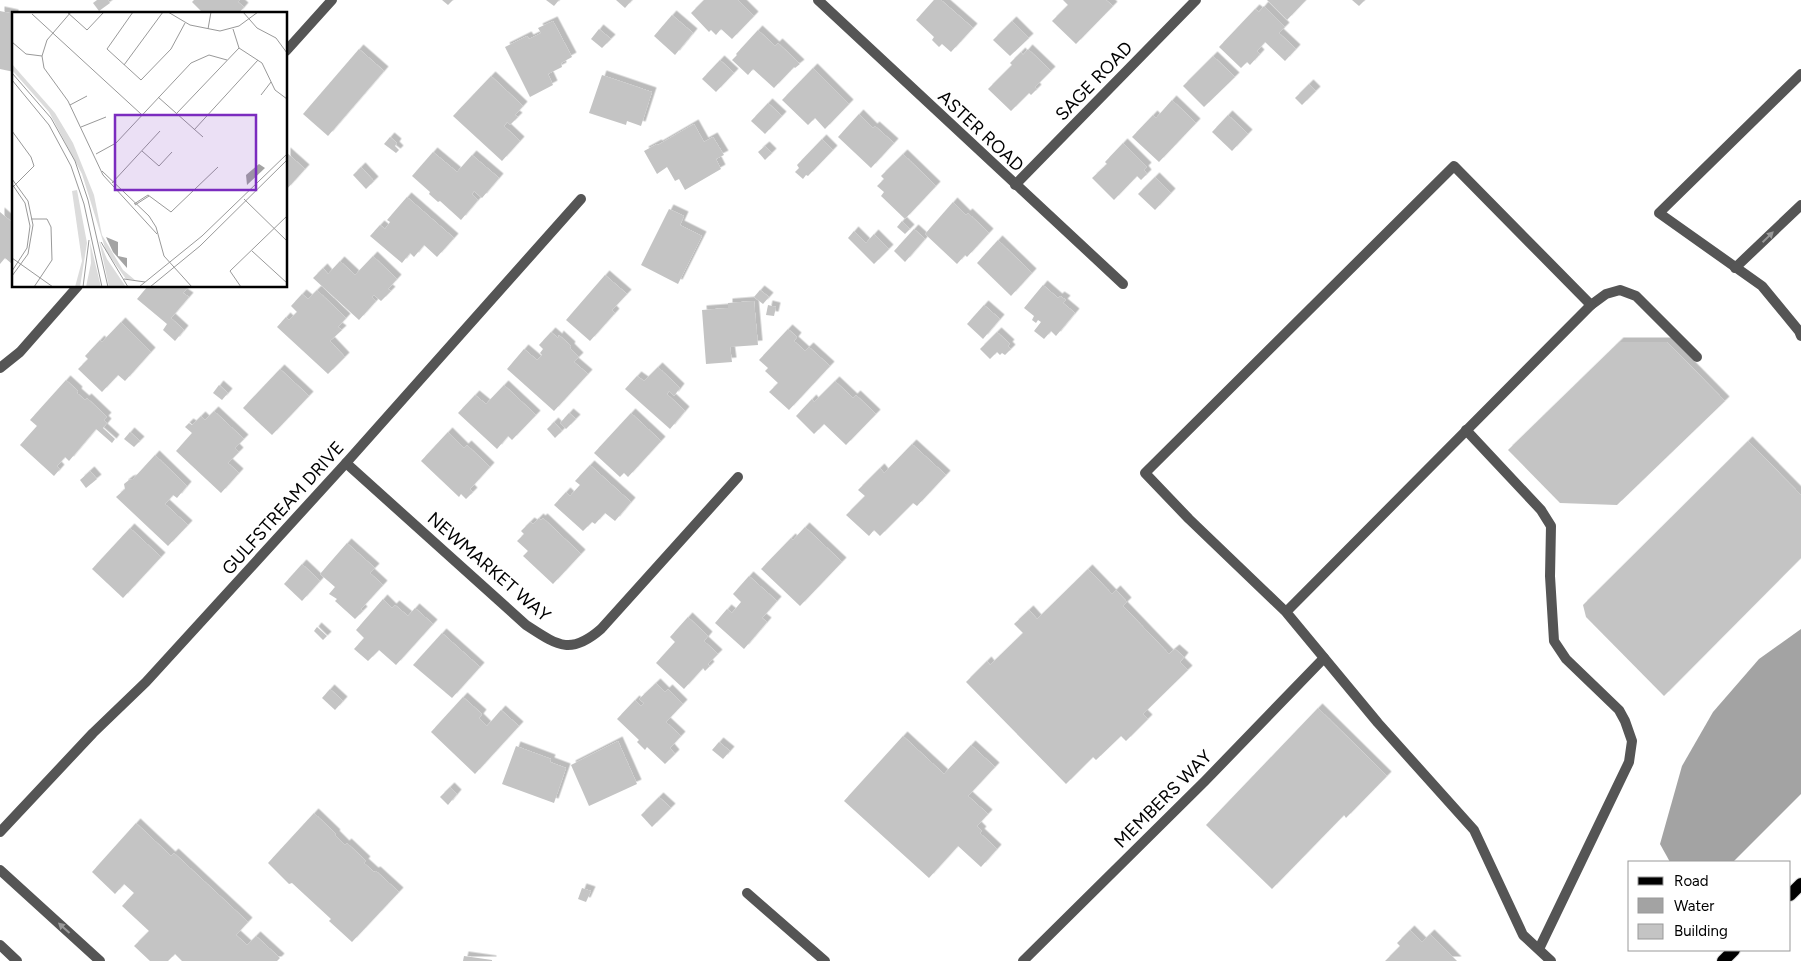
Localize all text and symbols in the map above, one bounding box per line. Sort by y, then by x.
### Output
inset map [12,12,288,288]
street label: SAGE ROAD [1051,37,1137,125]
street label: ASTER ROAD [934,86,1028,176]
one-way arrow [1762,231,1774,243]
street label: GULFSTREAM DRIVE [217,437,349,579]
street label: NEWMARKET WAY [423,507,555,627]
street label: MEMBERS WAY [1110,745,1217,852]
legend [1628,861,1791,951]
text: Road [1674,872,1709,890]
text: Water [1674,897,1714,915]
one-way arrow [58,922,70,934]
text: Building [1674,922,1728,940]

